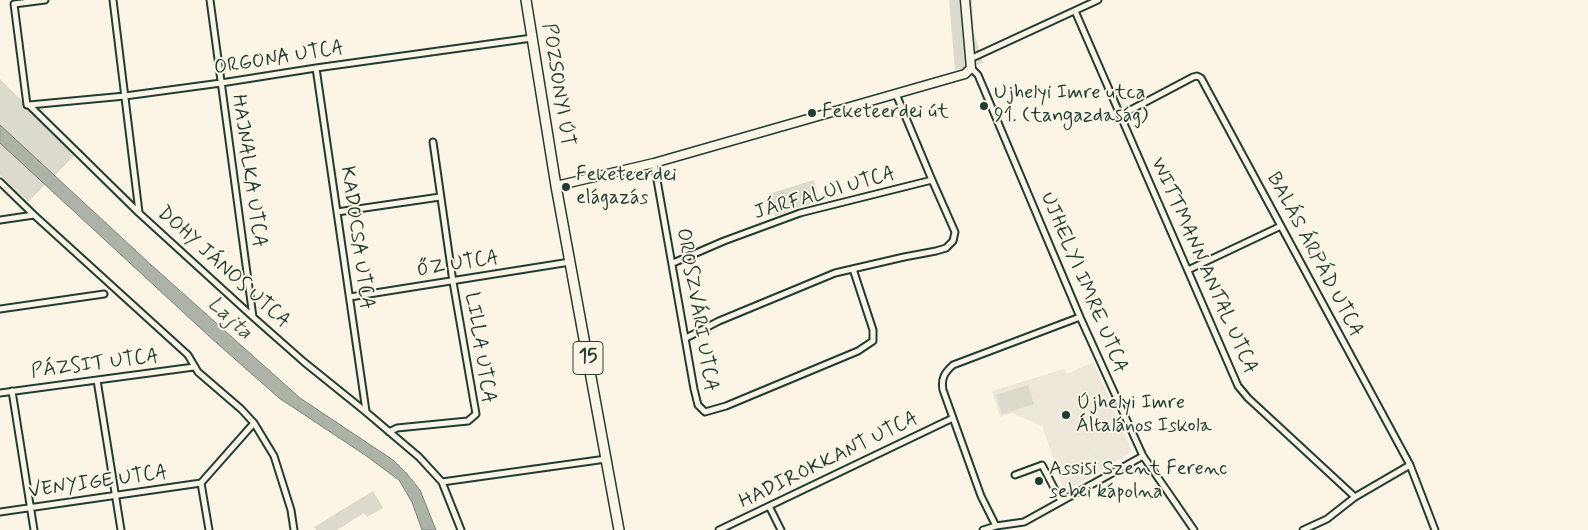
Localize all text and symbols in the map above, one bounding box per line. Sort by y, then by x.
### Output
street label: POZSONYI ÚT [535,22,579,148]
street label: ORGONA UTCA [212,37,346,81]
place label: Ujhelyi Imre utca 91. (tangazdaság) [994,82,1148,129]
street label: HAJNALKA UTCA [225,93,271,249]
marker: Ujhelyi Imre utca 91. (tangazdaság) [978,100,990,112]
place label: Feketeerdei út [822,101,949,125]
marker: Feketeerdei út [806,107,818,119]
street label: WITTMANN ANTAL UTCA [1144,154,1262,378]
street label: JÁRFALUI UTCA [752,162,898,226]
place label: Feketeerdei elágazás [576,164,677,211]
street label: KADOCSA UTCA [334,165,378,311]
street label: BALÁS ÁRPÁD UTCA [1260,169,1368,341]
marker: Feketeerdei elágazás [560,181,572,193]
street label: UJHELYI IMRE UTCA [1034,189,1132,377]
street label: DOHY JÁNOS UTCA [151,202,295,334]
street label: OROSZVÁRI UTCA [670,226,722,394]
street label: ŐZ UTCA [415,247,501,283]
street label: LILLA UTCA [458,291,500,405]
water label: Lajta [202,292,256,346]
road number: 15 [573,342,603,374]
street label: PÁZSIT UTCA [30,345,160,385]
place label: Újhelyi Imre Általános Iskola [1076,392,1212,439]
street label: HADIROKKANT UTCA [736,407,922,515]
marker: Újhelyi Imre Általános Iskola [1060,409,1072,421]
place label: Assisi Szent Ferenc sebei kápolna [1049,458,1227,505]
street label: VENYIGE UTCA [27,461,169,505]
marker: Assisi Szent Ferenc sebei kápolna [1033,475,1045,487]

